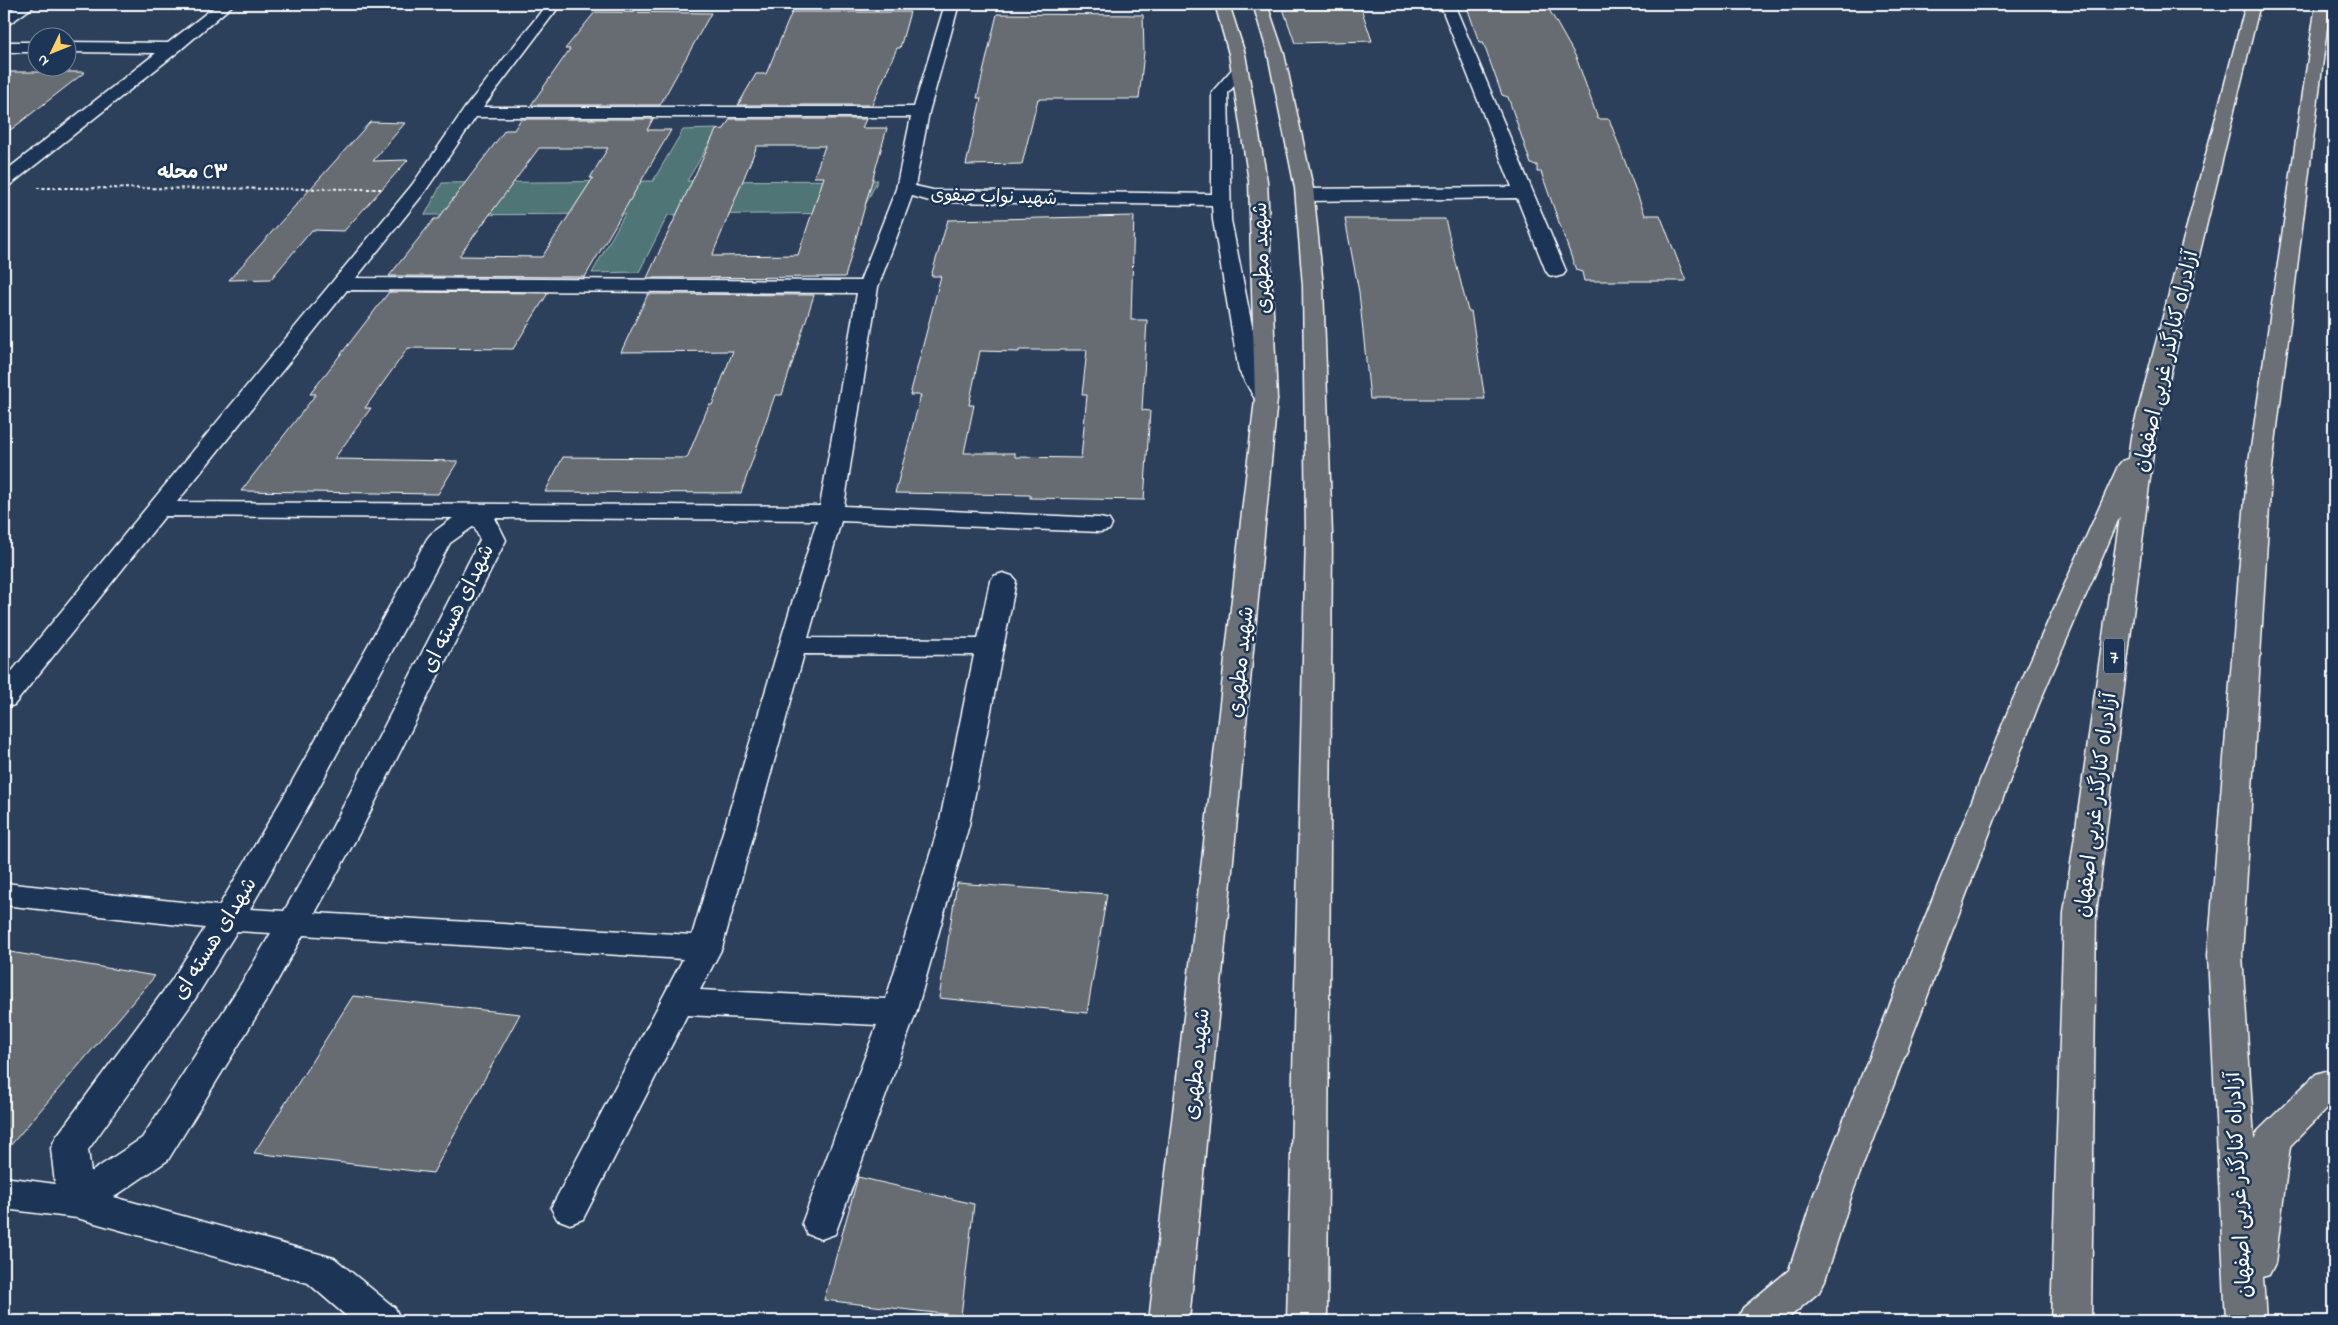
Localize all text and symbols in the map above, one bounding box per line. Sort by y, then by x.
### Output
north arrow [28,28,78,78]
text: N [33,49,54,70]
district label: محله C۳ [157,160,229,187]
street label: شهید نواب صفوی [930,183,1058,213]
street label: شهید مطهری [1246,201,1280,315]
street label: آزادراه کنارگذر غربی اصفهان [2127,247,2207,475]
street label: شهدای هسته ای [415,539,503,678]
street label: شهید مطهری [1221,605,1263,720]
road number: 7 [2104,638,2124,674]
street label: آزادراه کنارگذر غربی اصفهان [2068,690,2126,919]
street label: شهدای هسته ای [166,872,265,1006]
street label: شهید مطهری [1177,1007,1219,1122]
street label: آزادراه کنارگذر غربی اصفهان [2219,1070,2261,1299]

